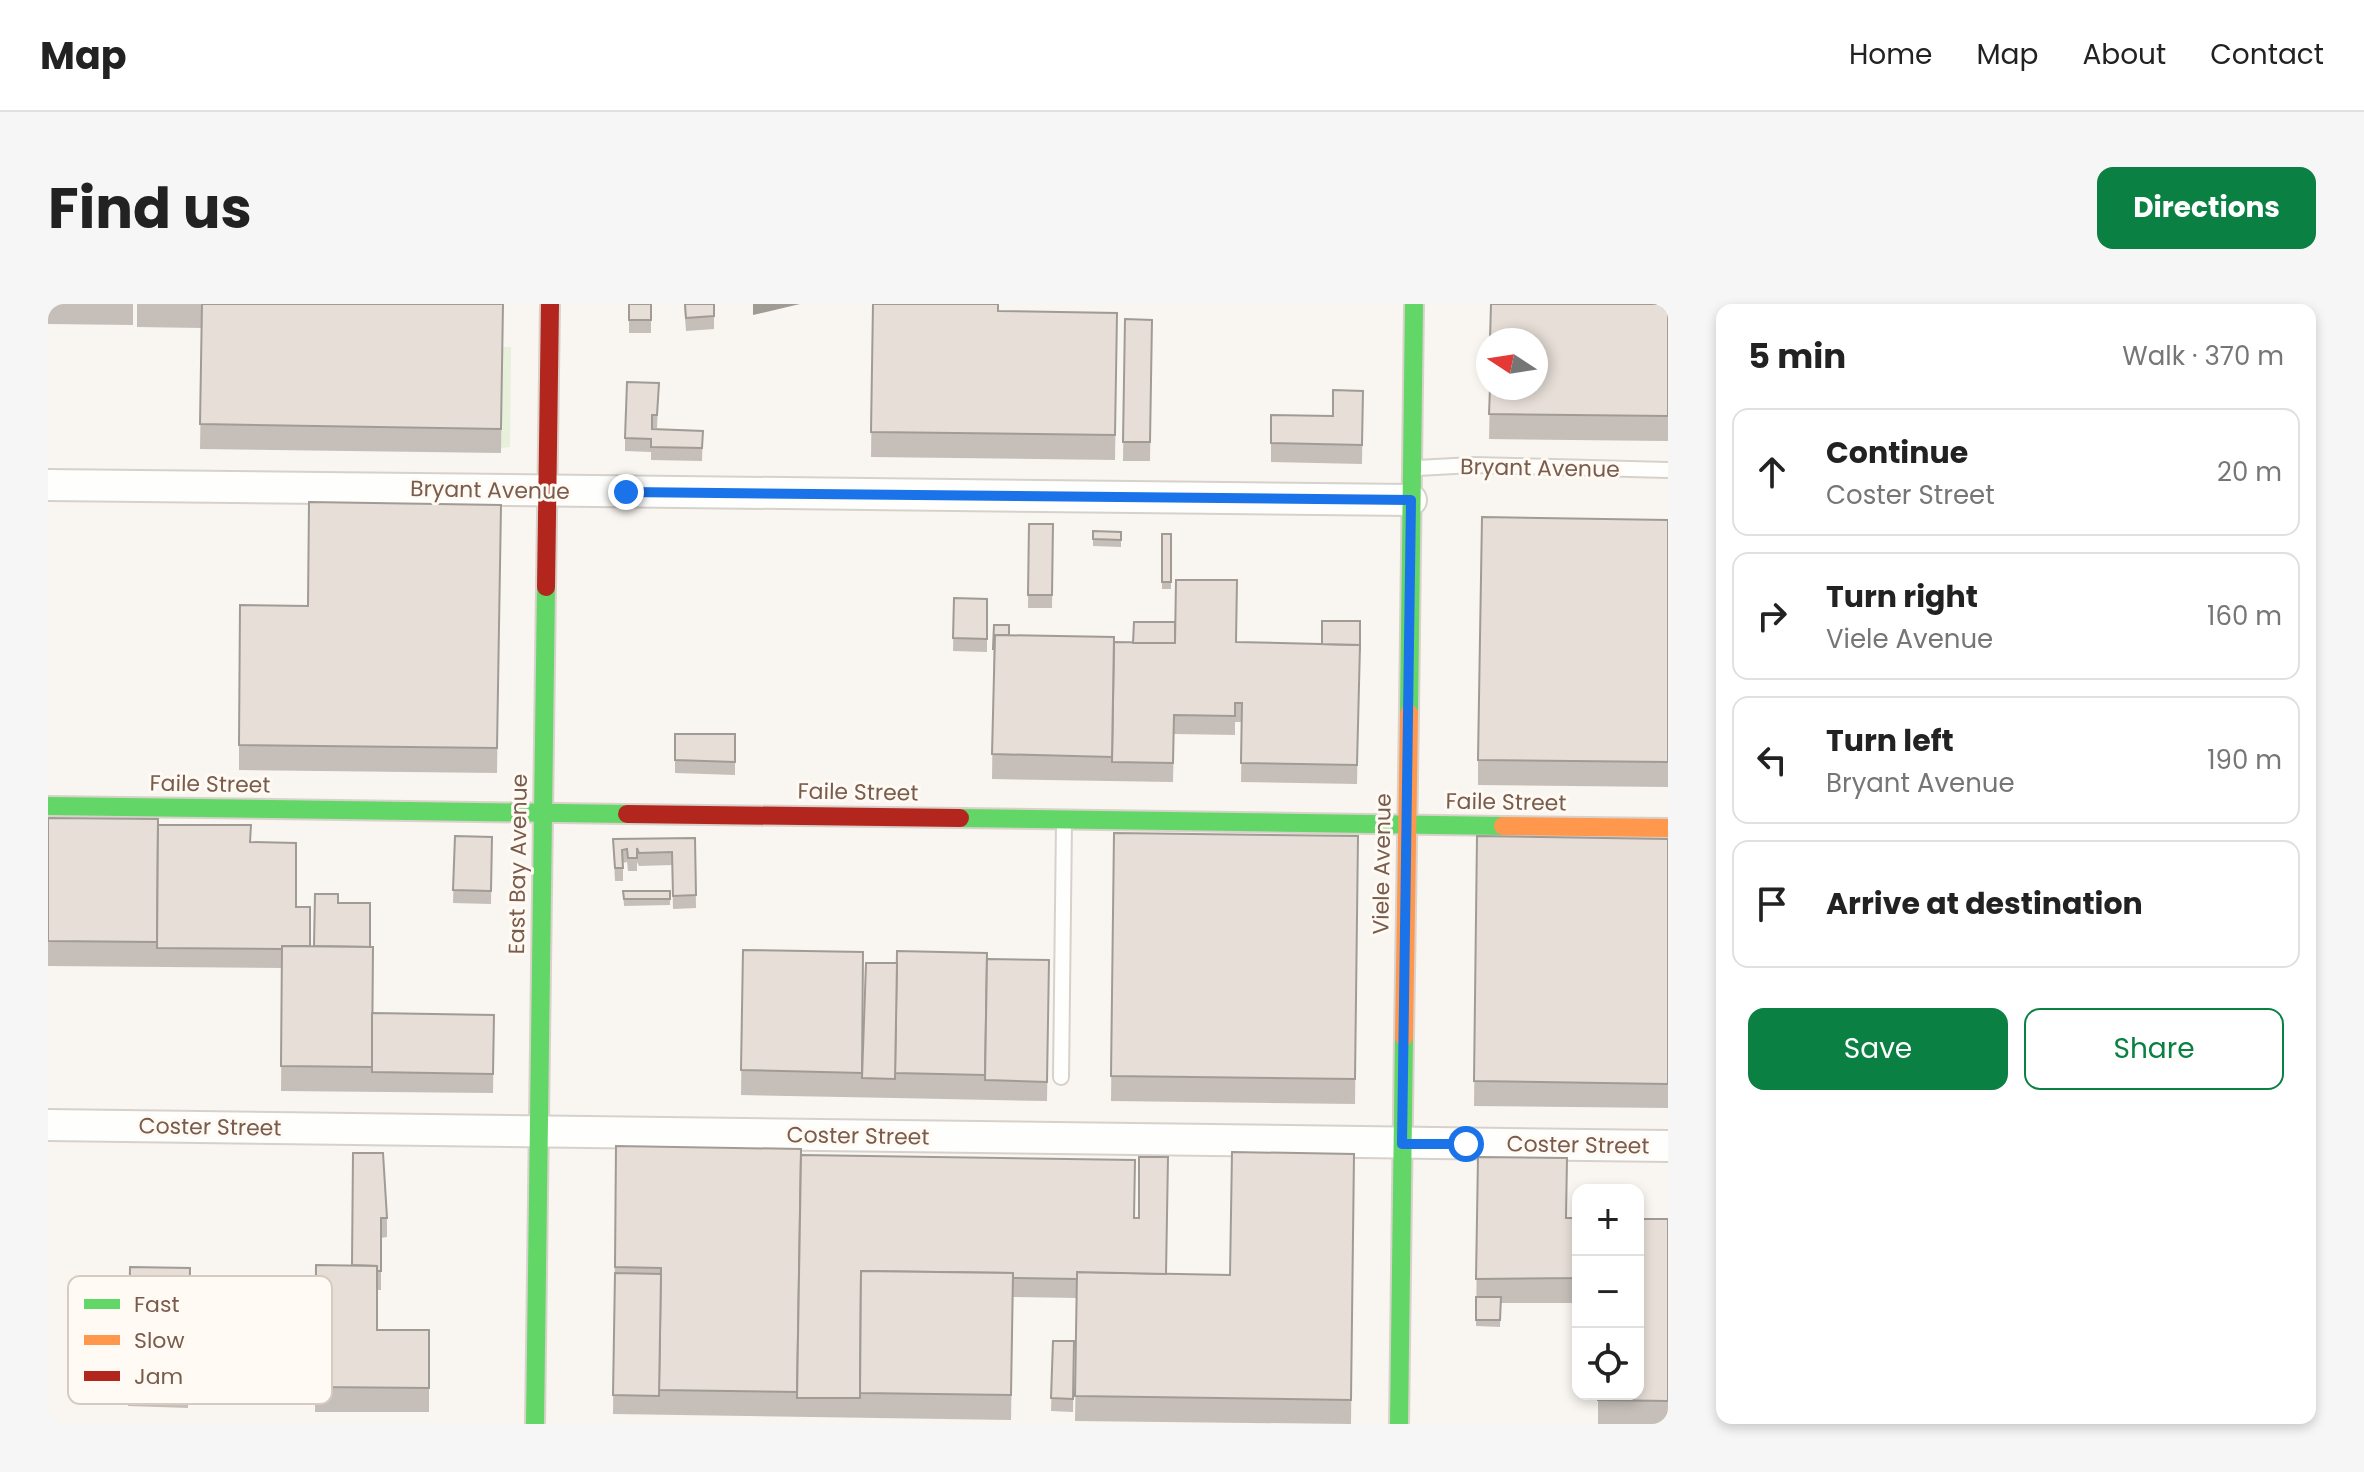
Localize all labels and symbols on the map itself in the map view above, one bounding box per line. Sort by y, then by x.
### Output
north arrow [1476,328,1548,400]
street label: Bryant Avenue [1460,451,1620,485]
street label: Bryant Avenue [410,473,570,507]
route end [608,474,644,510]
street label: Faile Street [149,767,271,801]
street label: East Bay Avenue [501,773,535,955]
street label: Faile Street [797,775,919,809]
street label: Faile Street [1445,785,1567,819]
street label: Viele Avenue [1365,793,1399,935]
street label: Coster Street [138,1110,282,1144]
street label: Coster Street [786,1119,930,1153]
route start [1448,1126,1484,1162]
street label: Coster Street [1506,1128,1650,1162]
legend [68,1276,332,1404]
text: Fast [134,1289,179,1320]
text: Slow [134,1325,184,1356]
text: Jam [134,1361,183,1392]

